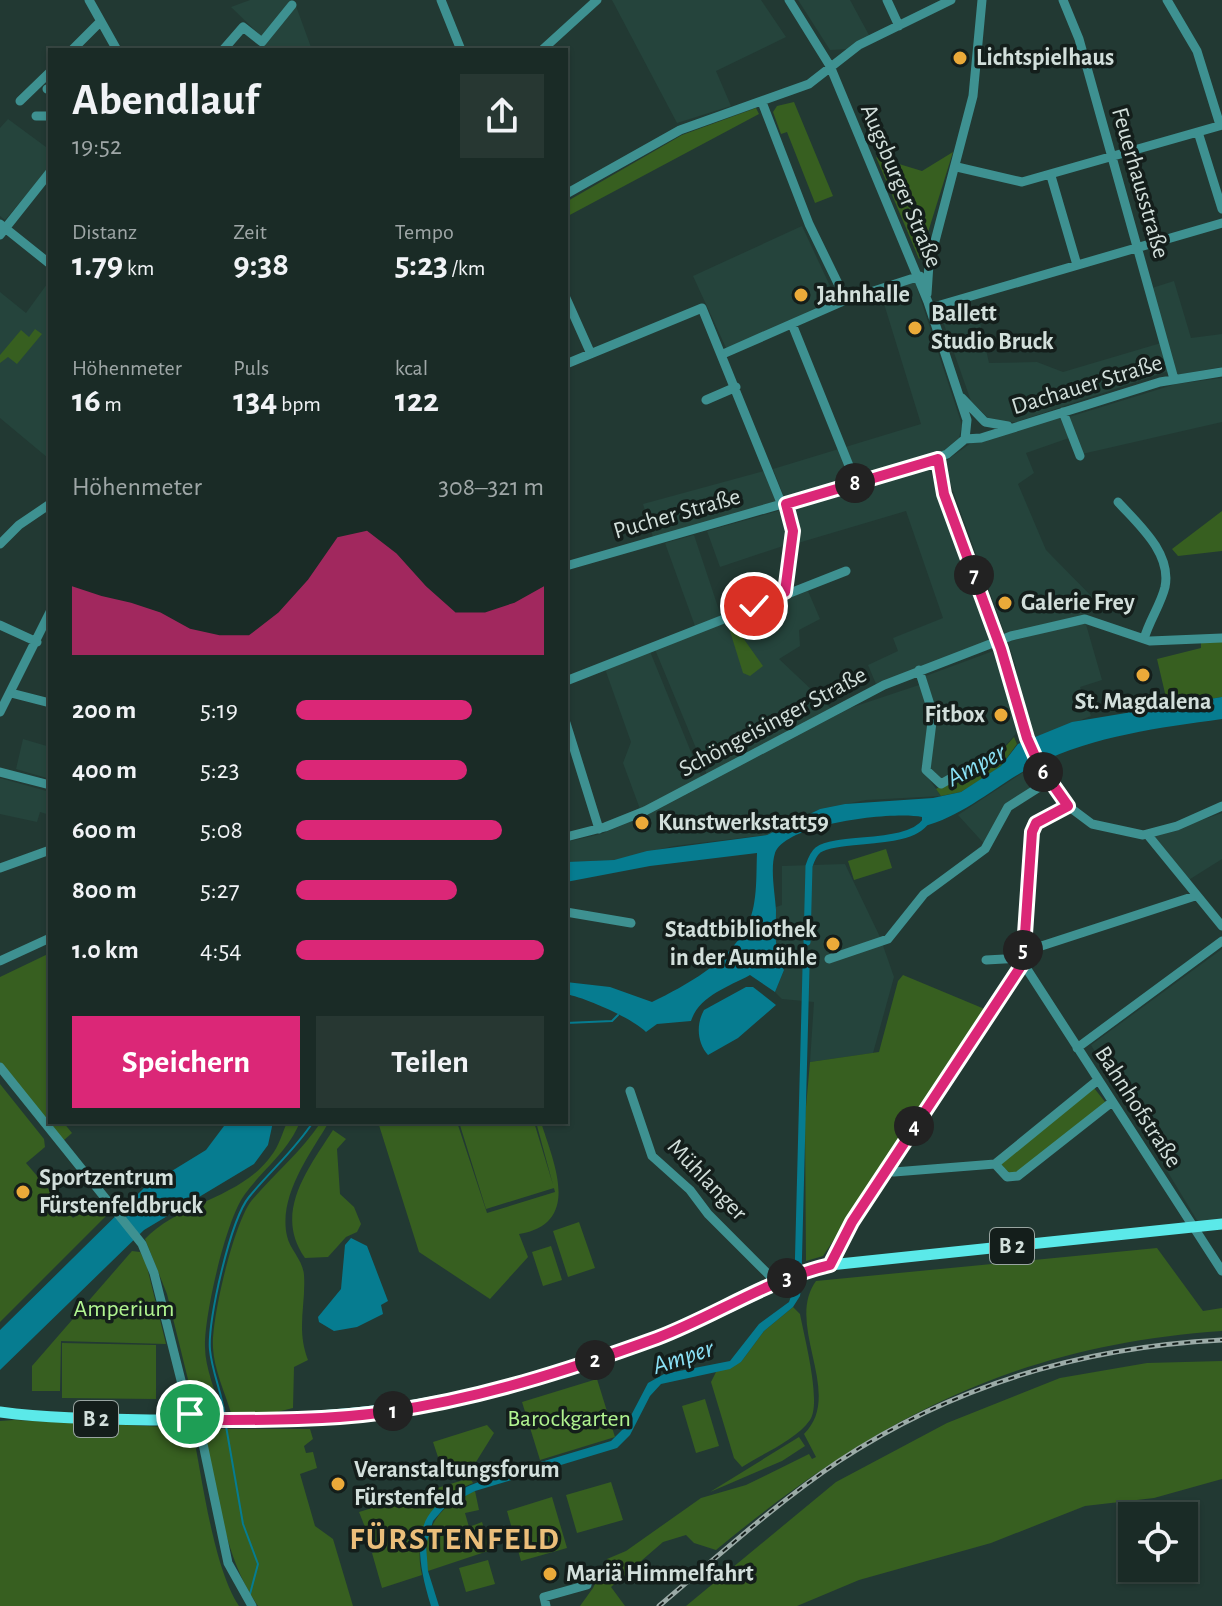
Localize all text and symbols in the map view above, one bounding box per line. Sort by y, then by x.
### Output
place label: Lichtspielhaus [976,46,1114,70]
marker: Lichtspielhaus [951,49,969,67]
button: share [460,74,544,158]
text: Abendlauf [72,79,259,123]
street label: Augsburger Straße [856,101,946,271]
street label: Feuerhausstraße [1107,105,1173,261]
text: 19:52 [72,133,122,159]
text: Distanz [72,221,137,243]
text: Zeit [233,221,267,243]
text: Tempo [395,221,454,243]
text: 1.79 [72,248,123,282]
text: 9:38 [233,248,289,282]
text: 5:23 [395,248,448,282]
text: km [123,257,154,279]
text: /km [448,257,485,279]
place label: Jahnhalle [817,283,910,307]
marker: Jahnhalle [792,286,810,304]
place label: Ballett Studio Bruck [931,302,1054,354]
marker: Ballett Studio Bruck [906,319,924,337]
street label: Dachauer Straße [1009,351,1165,419]
text: Höhenmeter [72,357,182,379]
text: Puls [233,357,269,379]
text: kcal [395,357,428,379]
text: 16 [72,384,101,418]
text: 134 [233,384,277,418]
text: 122 [395,384,439,418]
text: m [101,393,122,415]
text: bpm [277,393,321,415]
pin: 8 [835,463,875,503]
text: 8 [850,472,860,494]
text: Höhenmeter [72,474,202,500]
text: 308–321 m [438,474,544,500]
street label: Pucher Straße [611,484,743,544]
pin: 7 [954,555,994,595]
text: 7 [969,564,979,586]
pin [720,572,788,640]
icon: check [732,584,776,628]
place label: Galerie Frey [1021,591,1135,615]
marker: Galerie Frey [996,594,1014,612]
street label: Schöngeisinger Straße [675,662,871,782]
marker: St. Magdalena [1134,666,1152,684]
place label: St. Magdalena [1074,690,1212,714]
text: 200 m [72,697,136,723]
text: 5:19 [200,697,238,723]
place label: Fitbox [925,703,985,727]
marker: Fitbox [992,706,1010,724]
water label: Amper [941,738,1011,792]
pin: 6 [1023,752,1063,792]
text: 400 m [72,757,137,783]
text: 5:23 [200,757,239,783]
text: 6 [1038,761,1048,783]
place label: Kunstwerkstatt59 [658,811,829,835]
marker: Kunstwerkstatt59 [633,814,651,832]
text: 600 m [72,817,137,843]
text: 5:08 [200,817,243,843]
text: 800 m [72,877,137,903]
text: 5:27 [200,877,240,903]
place label: Stadtbibliothek in der Aumühle [665,918,817,970]
pin: 5 [1003,930,1043,970]
marker: Stadtbibliothek in der Aumühle [824,935,842,953]
text: 1.0 km [72,937,139,963]
text: 4:54 [200,937,242,963]
text: 5 [1018,939,1028,961]
button: Speichern [72,1016,300,1108]
button: Teilen [316,1016,544,1108]
street label: Bahnhofstraße [1090,1042,1186,1172]
pin: 4 [894,1106,934,1146]
text: 4 [908,1115,920,1137]
street label: Mühlanger [663,1135,752,1226]
place label: Sportzentrum Fürstenfeldbruck [39,1166,203,1218]
marker: Sportzentrum Fürstenfeldbruck [14,1183,32,1201]
road number: B 2 [990,1228,1034,1264]
pin: 3 [767,1258,807,1298]
text: 3 [782,1267,792,1289]
park label: Amperium [74,1297,174,1321]
water label: Amper [648,1334,718,1379]
pin: 2 [575,1340,615,1380]
text: 2 [590,1349,600,1371]
pin [156,1380,224,1448]
pin: 1 [373,1391,413,1431]
icon: arrive [168,1392,212,1436]
text: 1 [389,1400,397,1422]
road number: B 2 [74,1401,118,1437]
park label: Barockgarten [507,1407,631,1431]
place label: Veranstaltungsforum Fürstenfeld [354,1458,560,1510]
marker: Veranstaltungsforum Fürstenfeld [329,1475,347,1493]
map controls [1118,1502,1198,1582]
button: locate [1118,1502,1198,1582]
district label: FÜRSTENFELD [349,1521,561,1555]
place label: Mariä Himmelfahrt [566,1562,754,1586]
marker: Mariä Himmelfahrt [541,1565,559,1583]

